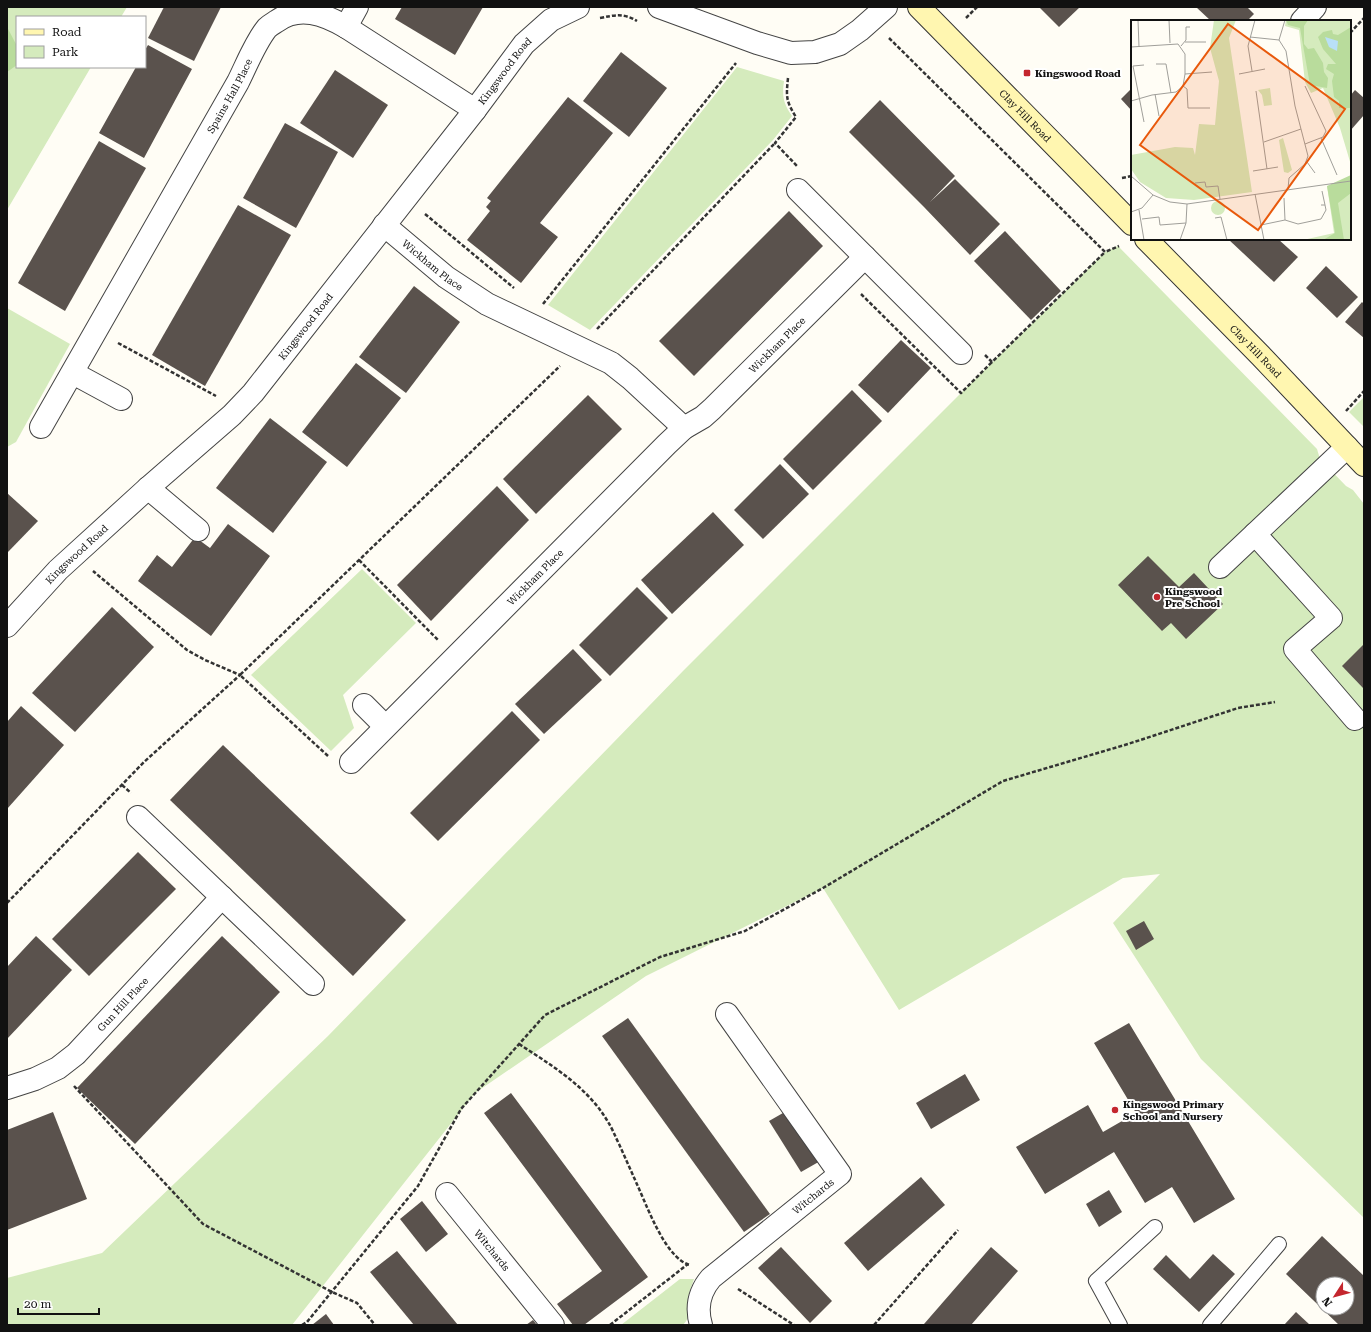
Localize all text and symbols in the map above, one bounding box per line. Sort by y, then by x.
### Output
legend [16,16,146,68]
inset map [1131,20,1351,240]
text: Road [52,25,82,39]
street label: Kingswood Road [476,35,534,107]
text: Park [52,45,79,59]
street label: Spains Hall Place [205,57,254,135]
marker: Kingswood Road [1022,68,1032,78]
place label: Kingswood Road [1035,68,1121,79]
street label: Clay Hill Road [997,87,1054,145]
street label: Wickham Place [400,238,465,293]
street label: Kingswood Road [276,291,335,362]
street label: Wickham Place [747,314,808,375]
street label: Clay Hill Road [1228,323,1284,380]
street label: Kingswood Road [43,522,110,586]
street label: Wickham Place [505,547,566,608]
place label: Kingswood Pre School [1165,586,1222,609]
marker: Kingswood Pre School [1152,592,1162,602]
street label: Gun Hill Place [95,975,151,1033]
place label: Kingswood Primary School and Nursery [1123,1099,1224,1122]
marker: Kingswood Primary School and Nursery [1110,1105,1120,1115]
street label: Witchards [790,1176,836,1216]
street label: Witchards [472,1228,512,1273]
north arrow [1315,1276,1355,1316]
scale bar [18,1290,99,1316]
text: N [1319,1294,1335,1309]
text: 20 m [24,1297,51,1311]

